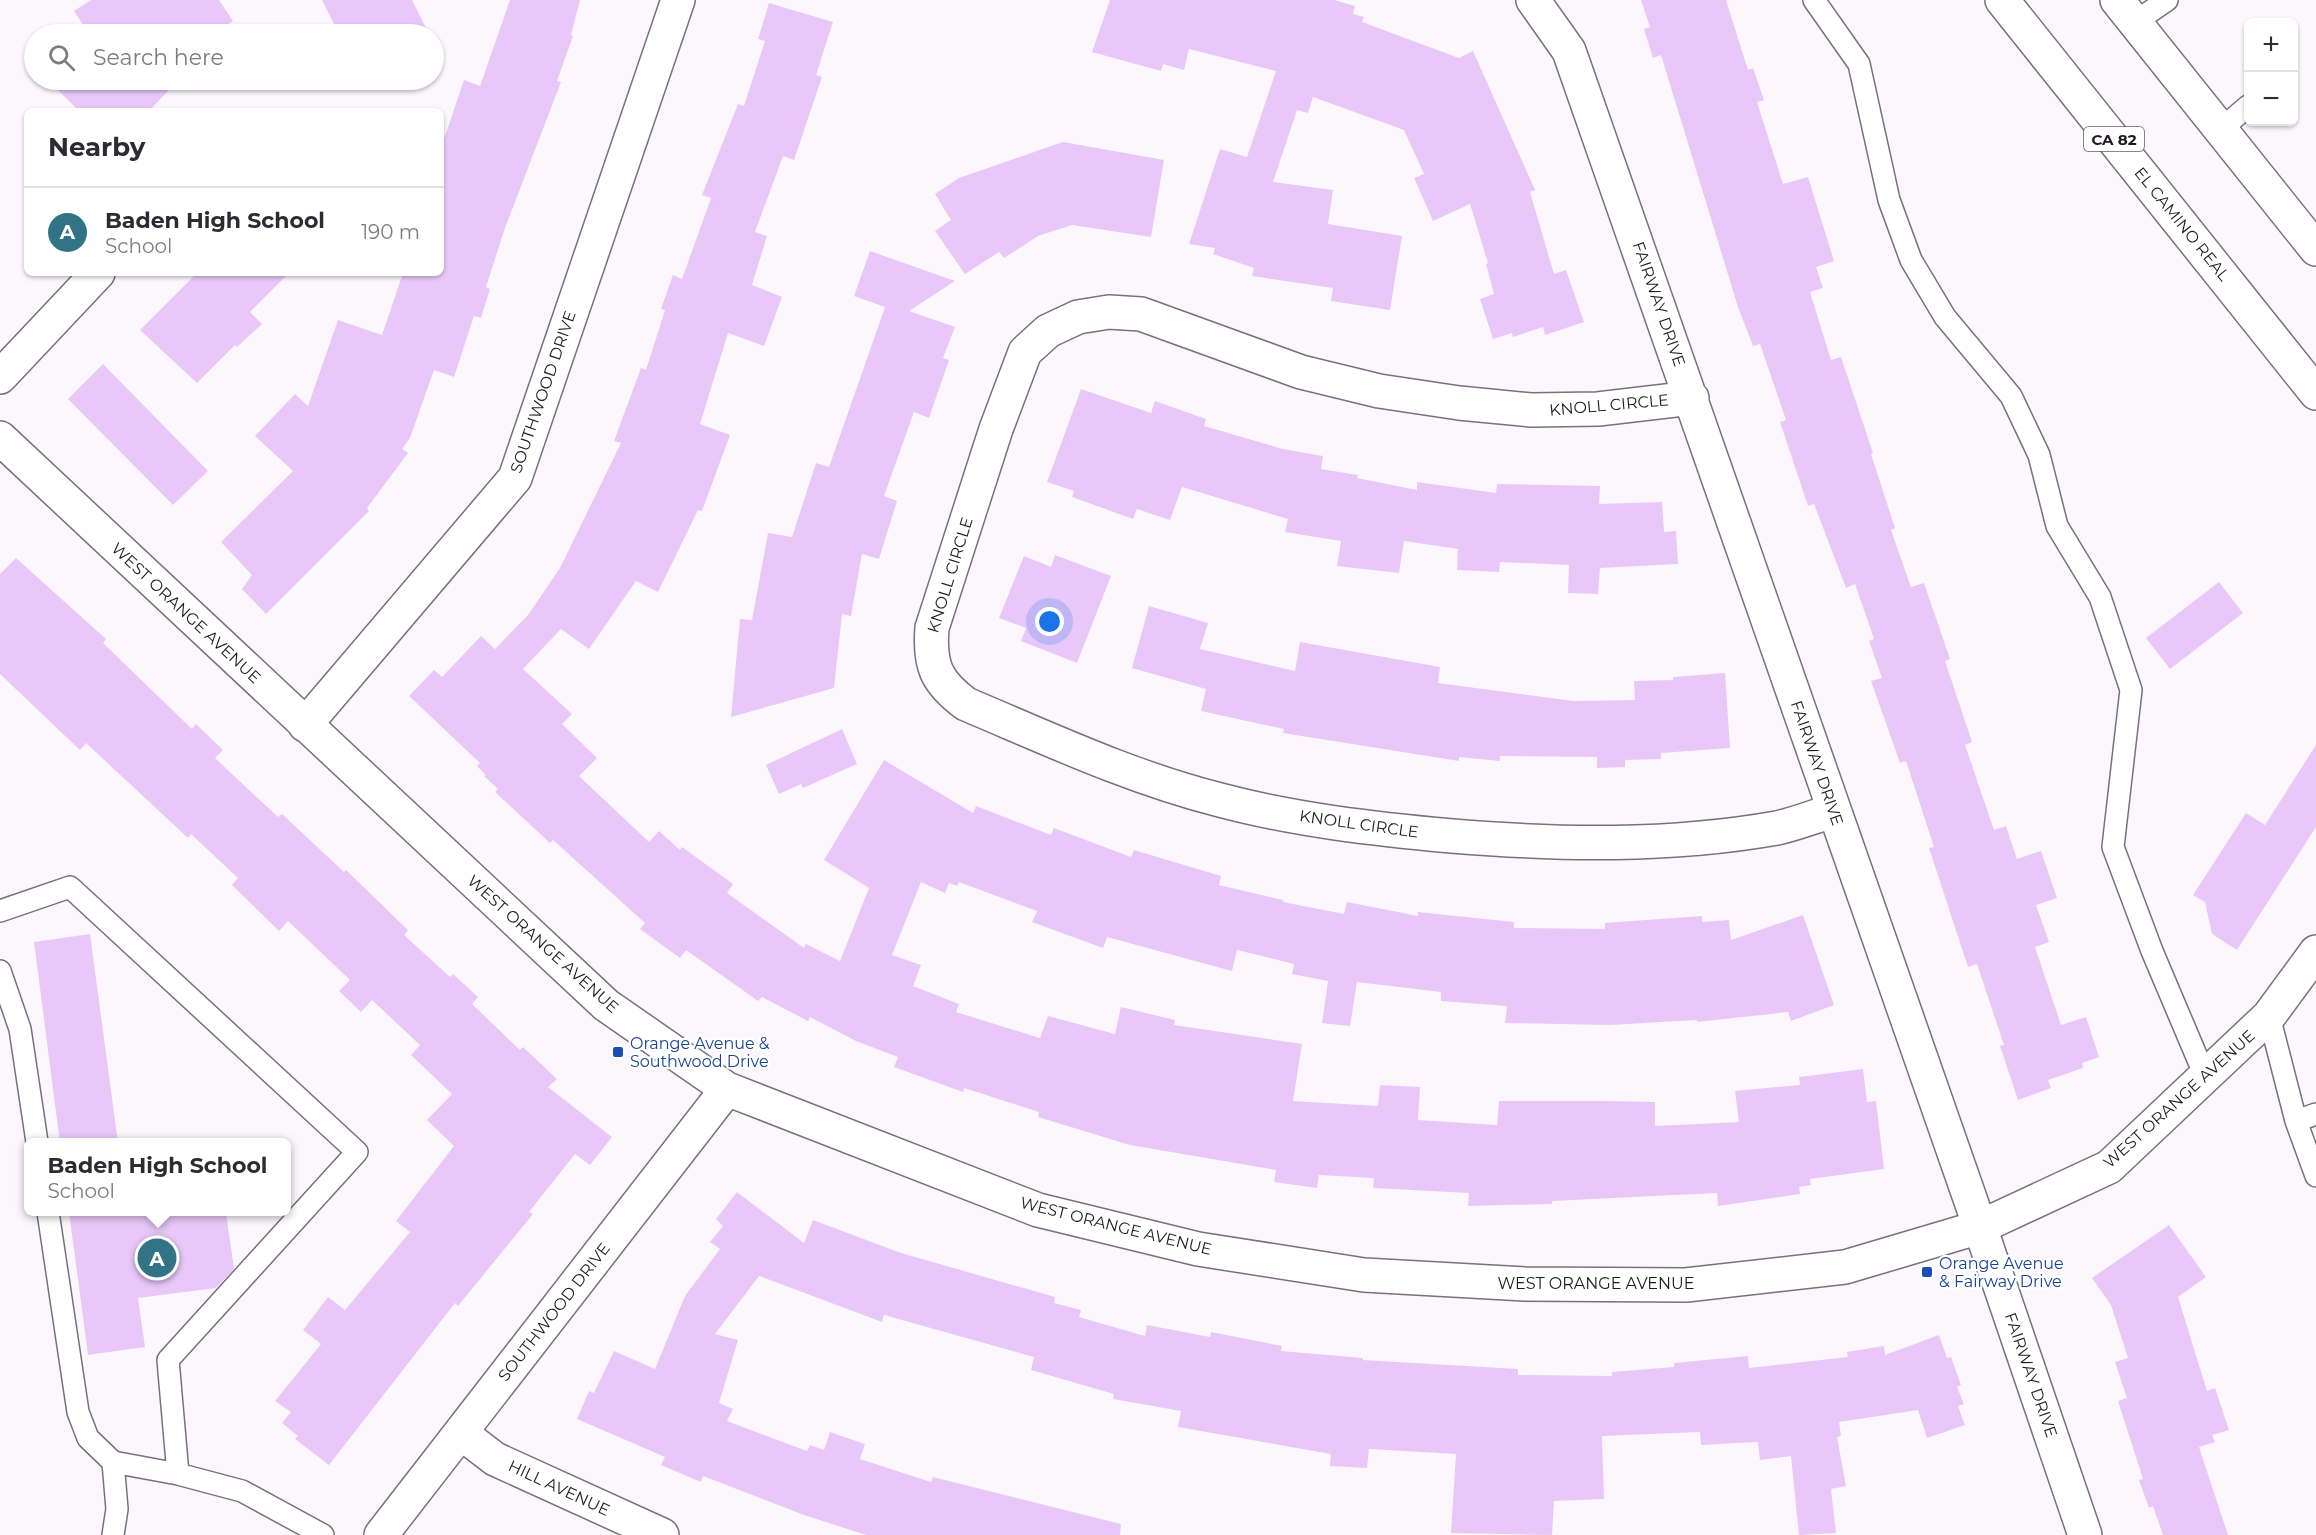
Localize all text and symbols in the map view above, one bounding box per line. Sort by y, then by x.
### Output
map controls [2244,18,2298,126]
button: + [2244,18,2298,72]
search box [24,24,444,90]
icon: search [45,41,78,74]
text: Search here [93,44,224,71]
button: − [2244,72,2298,126]
road number: CA 82 [2084,127,2144,151]
text: Nearby [48,131,145,163]
street label: EL CAMINO REAL [2130,163,2234,285]
text: Baden High School [105,207,325,234]
text: A [60,220,75,244]
text: 190 m [361,220,420,244]
text: School [105,234,172,258]
street label: FAIRWAY DRIVE [1629,239,1689,369]
street label: SOUTHWOOD DRIVE [506,308,580,476]
street label: KNOLL CIRCLE [1548,390,1670,420]
street label: KNOLL CIRCLE [923,515,977,635]
street label: WEST ORANGE AVENUE [107,539,265,687]
your location [1035,607,1064,636]
street label: FAIRWAY DRIVE [1787,698,1847,828]
street label: KNOLL CIRCLE [1298,806,1420,842]
street label: WEST ORANGE AVENUE [463,871,623,1017]
street label: WEST ORANGE AVENUE [2099,1026,2259,1172]
place label: Orange Avenue & Southwood Drive [630,1034,770,1071]
marker: Orange Avenue & Southwood Drive [611,1045,625,1059]
popup [24,1138,291,1216]
text: Baden High School [48,1152,267,1179]
text: School [48,1179,115,1203]
street label: WEST ORANGE AVENUE [1018,1193,1214,1259]
pin: A [138,1236,176,1280]
street label: SOUTHWOOD DRIVE [494,1239,614,1385]
place label: Orange Avenue & Fairway Drive [1939,1254,2064,1291]
marker: Orange Avenue & Fairway Drive [1920,1265,1934,1279]
street label: WEST ORANGE AVENUE [1498,1274,1694,1293]
street label: FAIRWAY DRIVE [2001,1310,2061,1440]
street label: HILL AVENUE [505,1456,613,1520]

